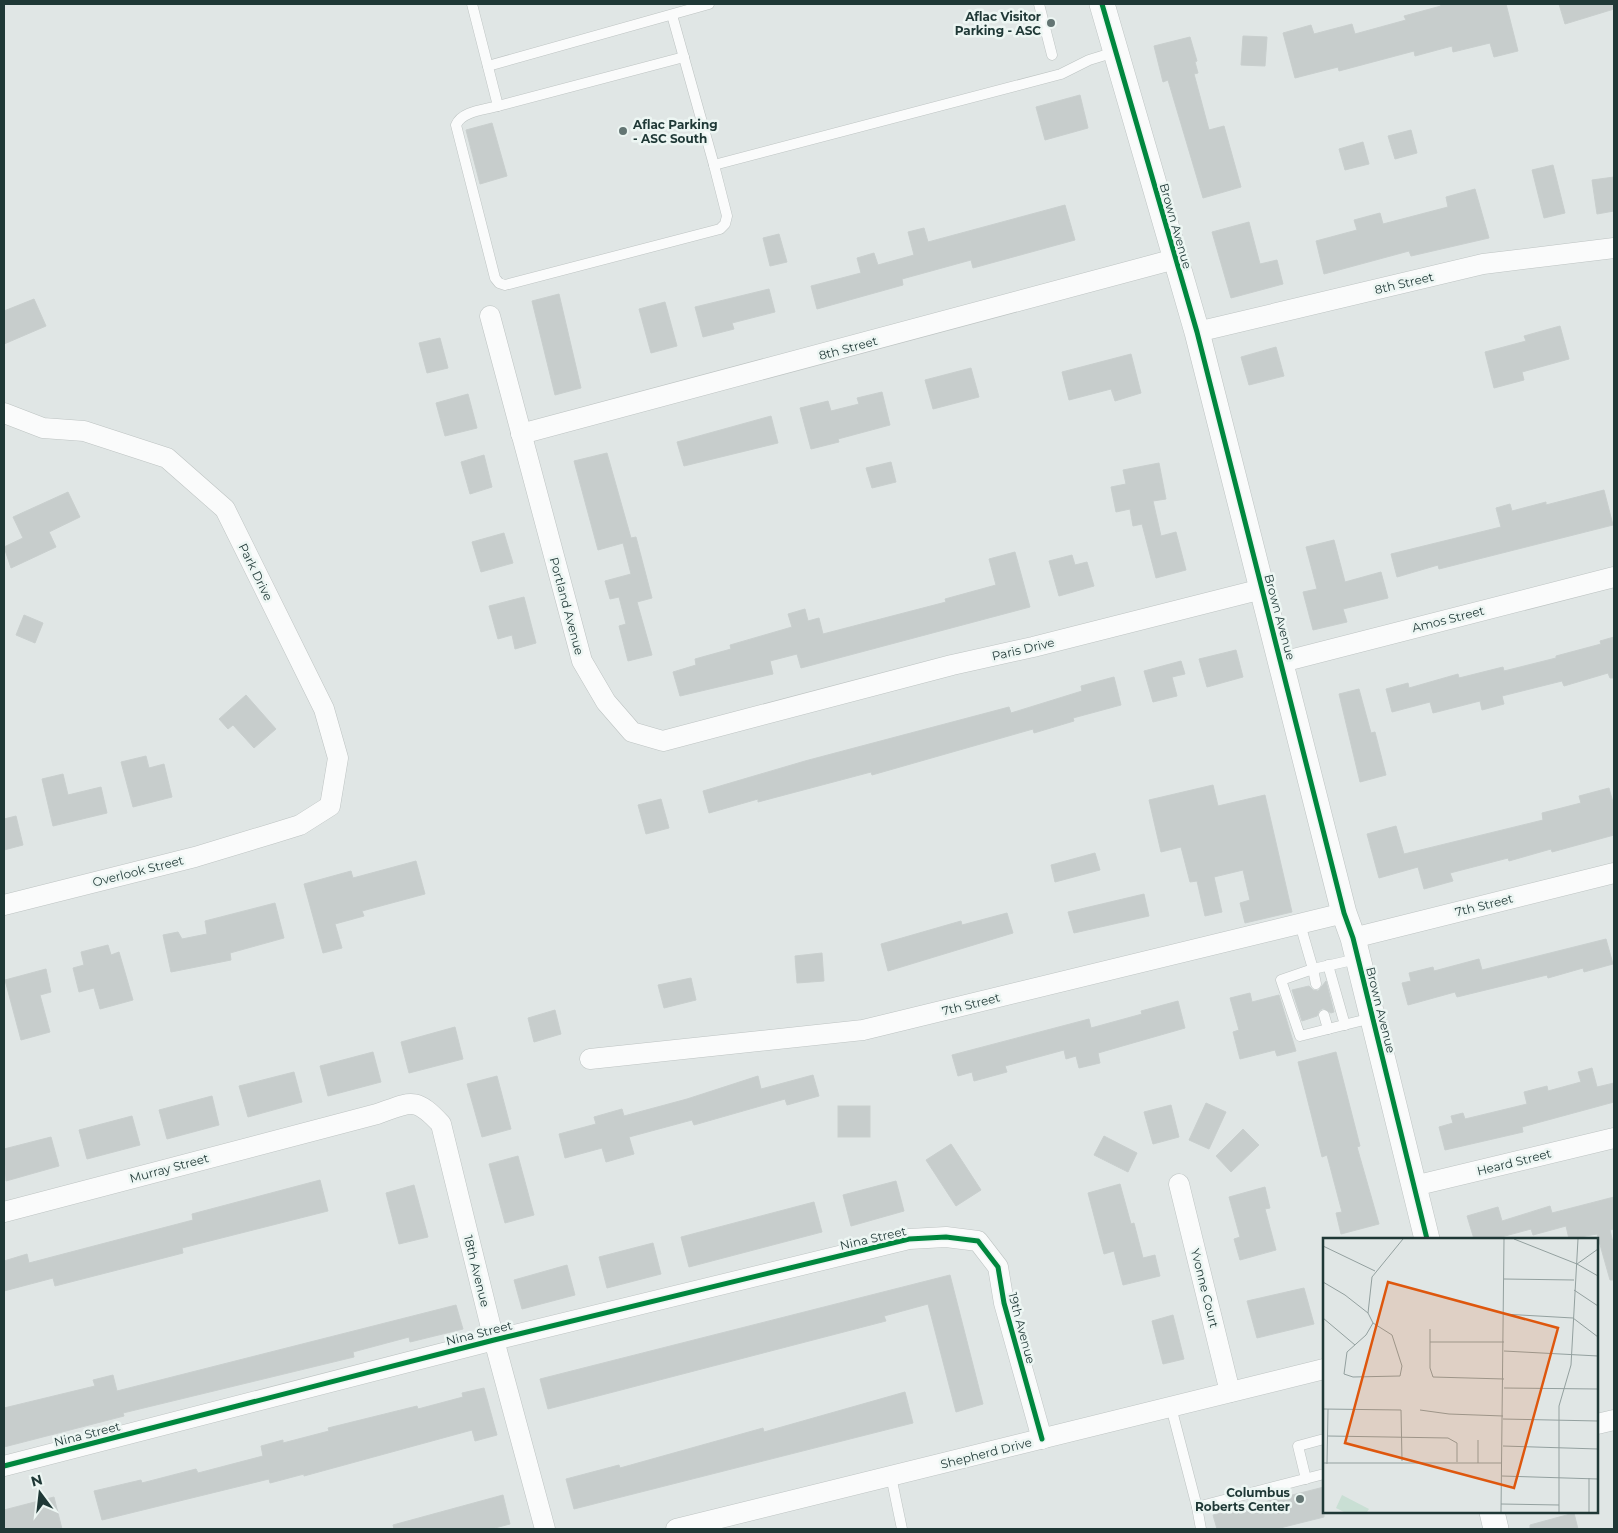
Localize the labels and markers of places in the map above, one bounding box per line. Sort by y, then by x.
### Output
place label: Aflac Visitor Parking - ASC [955,9,1041,38]
marker: Aflac Visitor Parking - ASC [1045,17,1057,29]
place label: Aflac Parking - ASC South [632,117,718,146]
marker: Aflac Parking - ASC South [617,125,629,137]
place label: Columbus Roberts Center [1195,1485,1291,1514]
marker: Columbus Roberts Center [1294,1493,1306,1505]

